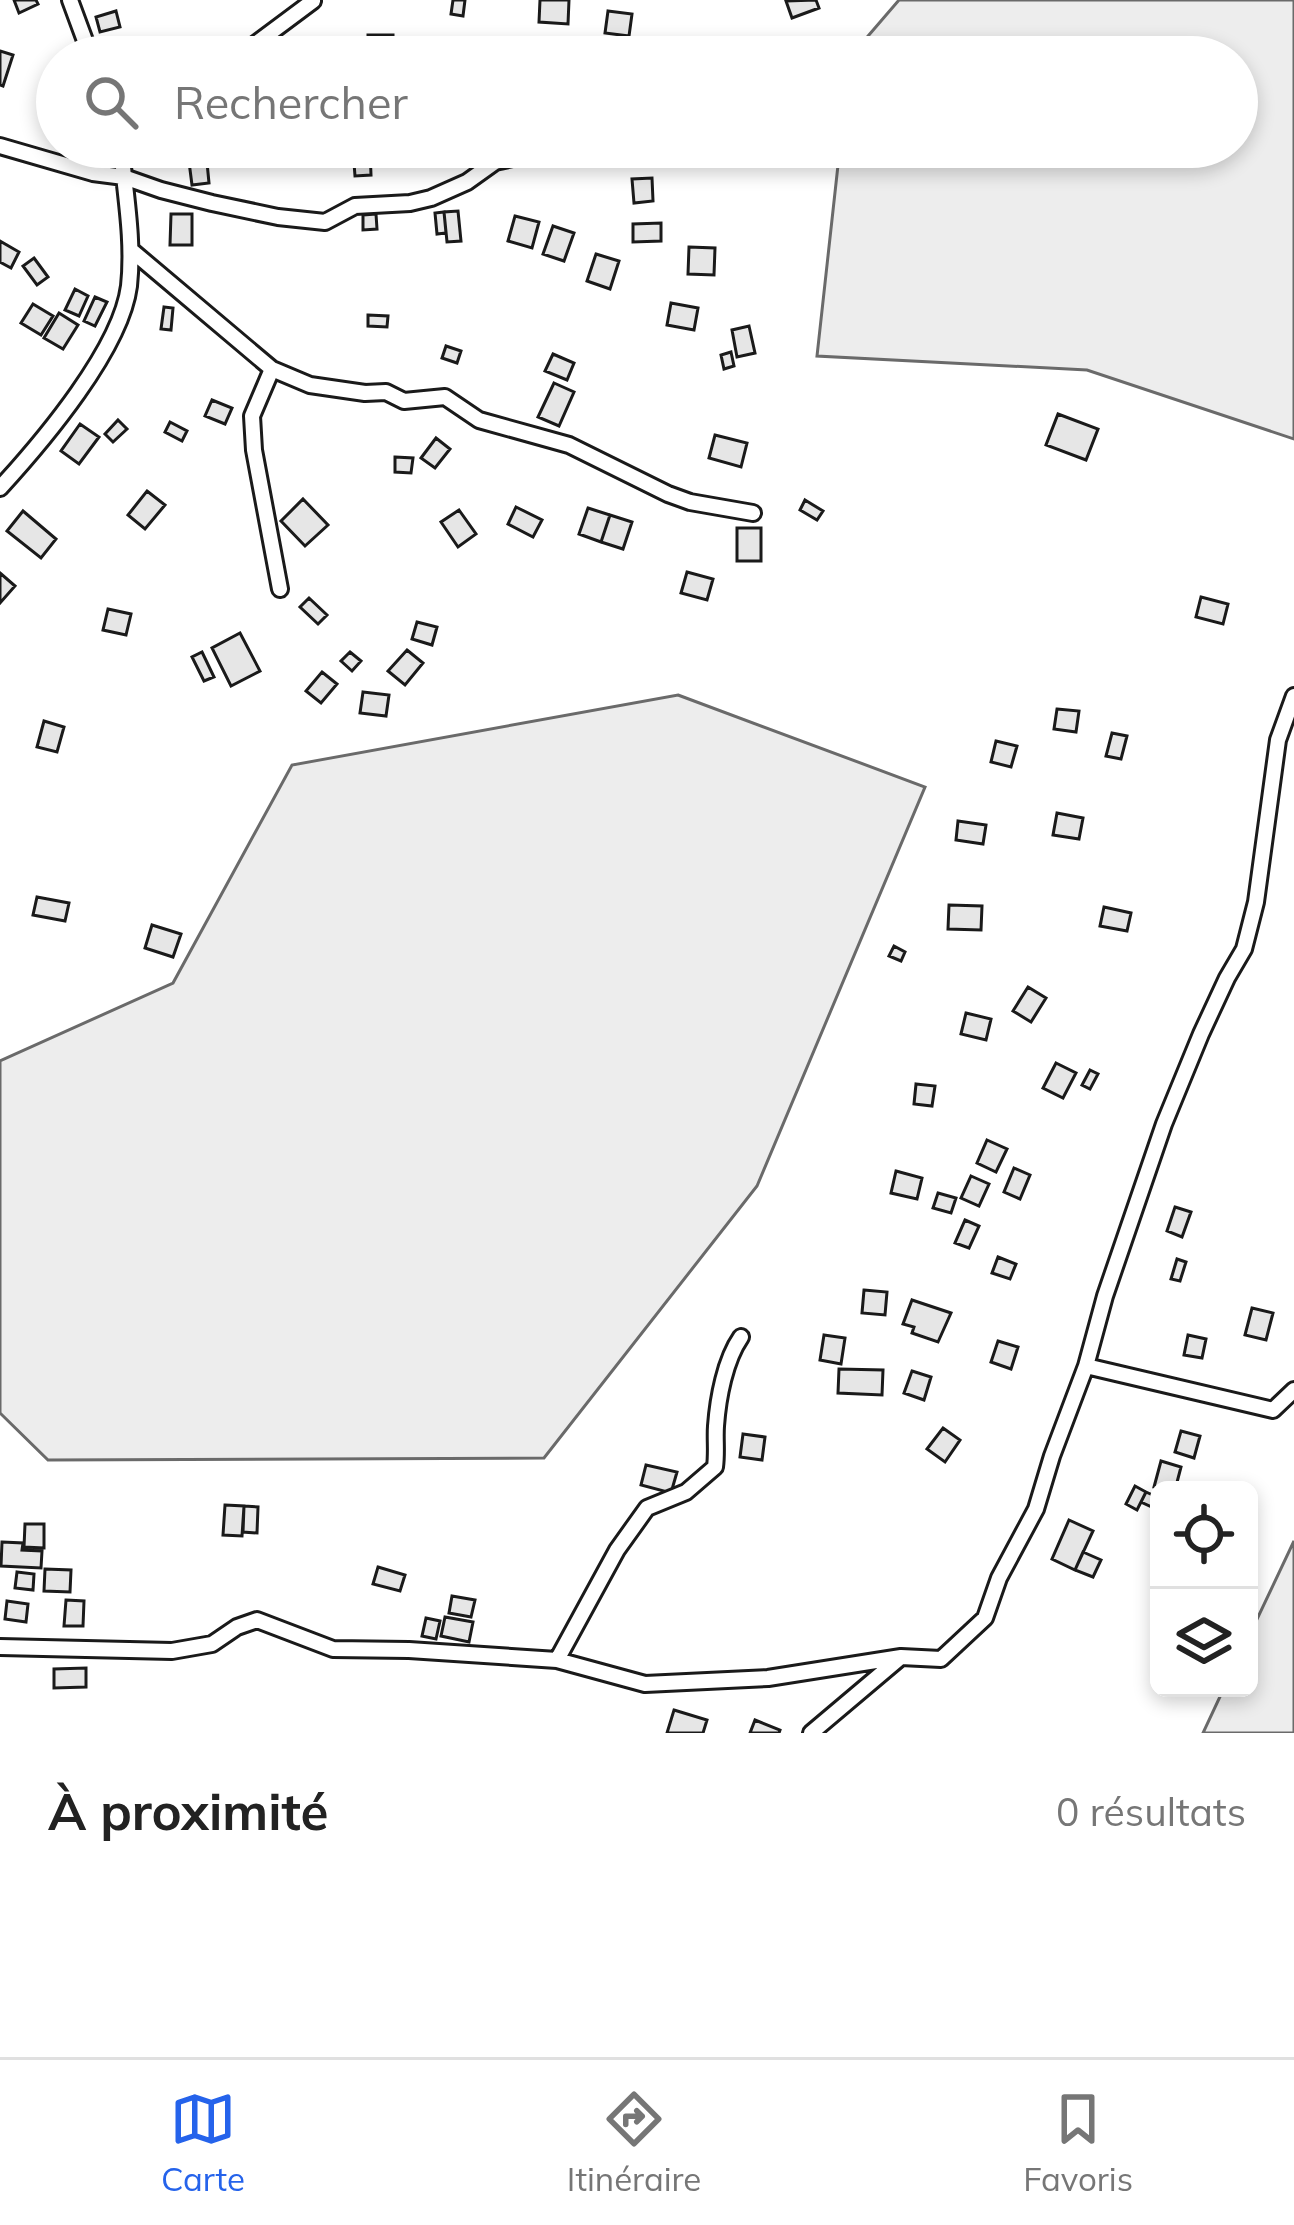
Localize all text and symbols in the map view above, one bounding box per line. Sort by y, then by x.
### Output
search box [36,36,1258,168]
icon: search [78,69,144,135]
text: Rechercher [174,74,408,130]
map controls [1150,1481,1258,1697]
button: locate [1150,1481,1258,1589]
button: layers [1150,1589,1258,1697]
text: À proximité [48,1779,329,1843]
text: 0 résultats [1056,1787,1246,1836]
tab: Carte [161,2086,245,2199]
tab: Itinéraire [567,2086,701,2199]
tab: Favoris [1023,2086,1133,2199]

